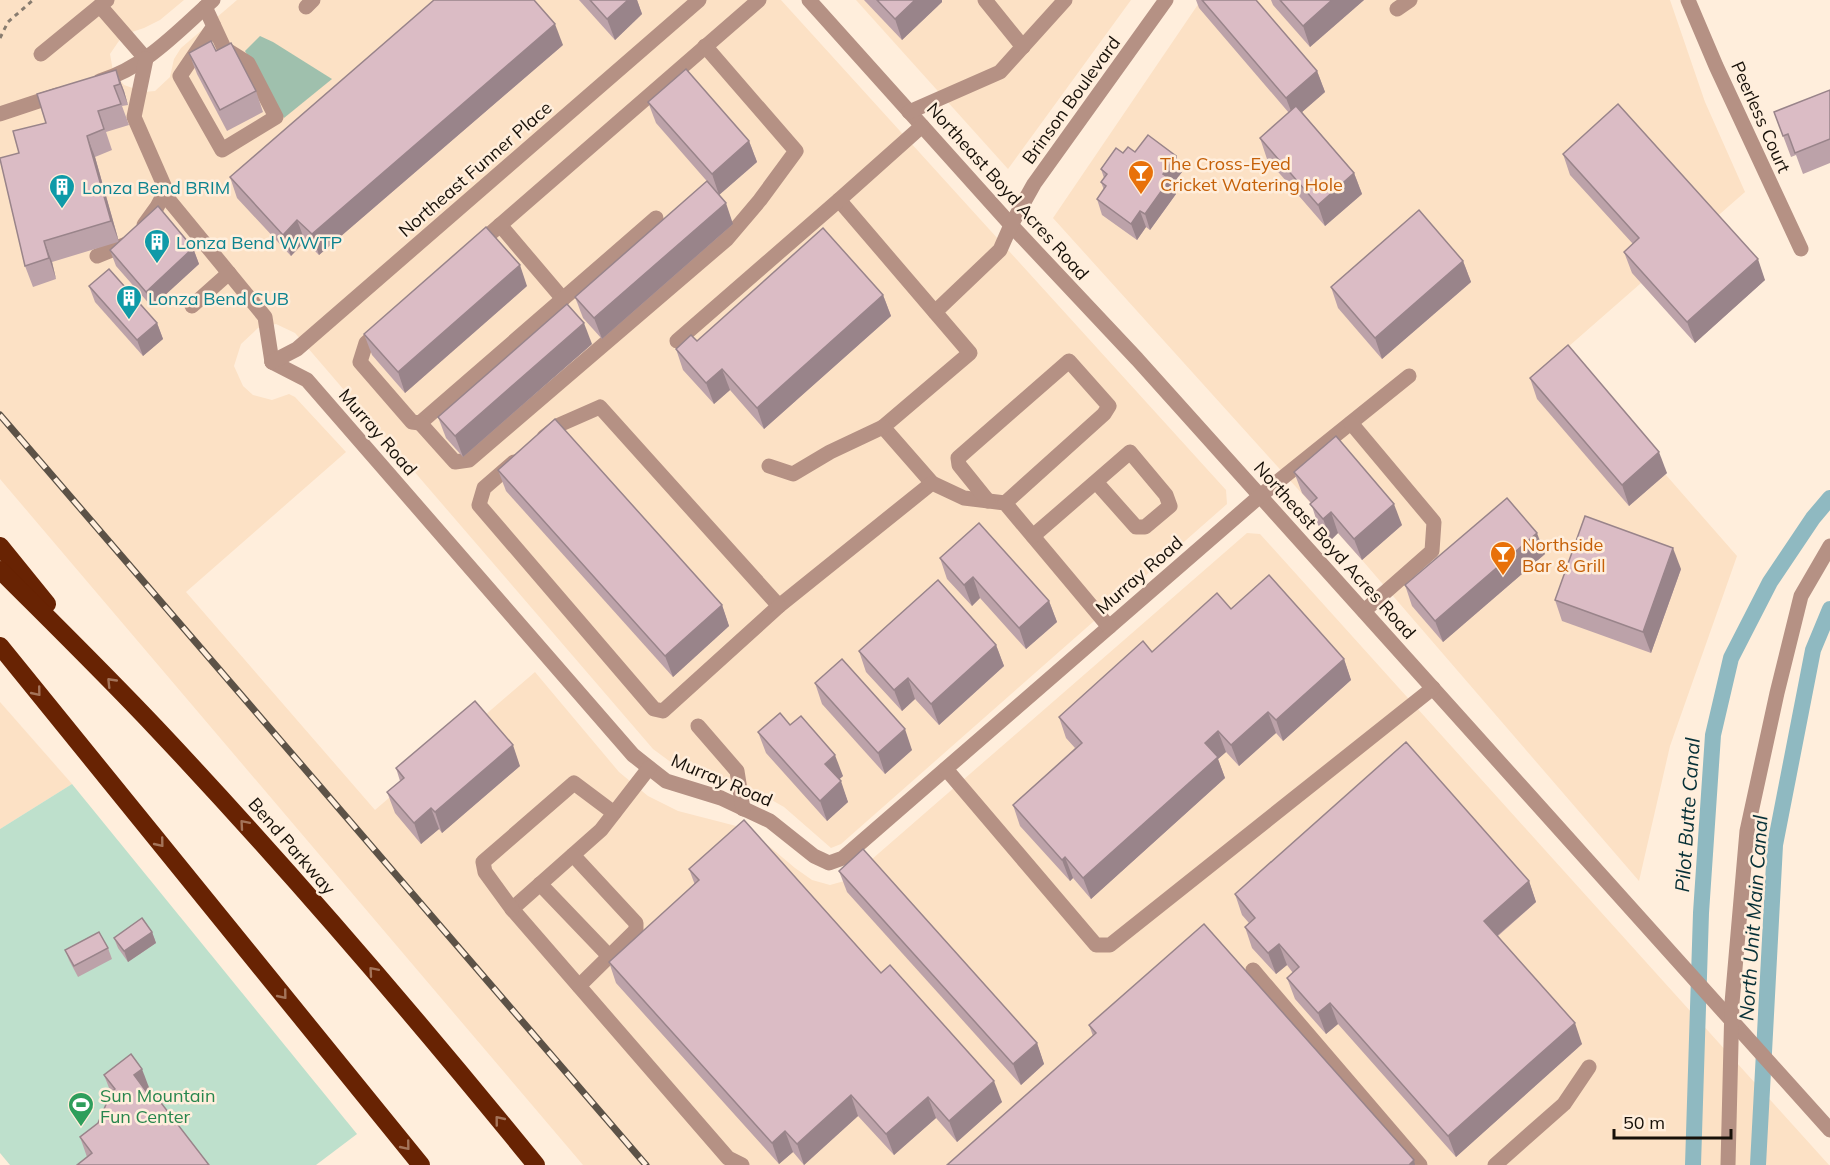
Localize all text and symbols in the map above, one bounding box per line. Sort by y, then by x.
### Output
street label: Brinson Boulevard [1017,32,1125,168]
street label: Peerless Court [1726,58,1796,176]
street label: Northeast Funner Place [394,96,556,242]
street label: Northeast Boyd Acres Road [922,97,1094,285]
place label: The Cross-Eyed Cricket Watering Hole [1160,152,1343,196]
bar icon: The Cross-Eyed Cricket Watering Hole [1126,158,1156,196]
building icon: Lonza Bend BRIM [47,172,77,210]
place label: Lonza Bend BRIM [82,176,230,199]
building icon: Lonza Bend WWTP [142,227,172,265]
place label: Lonza Bend WWTP [176,231,342,254]
building icon: Lonza Bend CUB [114,283,144,321]
place label: Lonza Bend CUB [148,287,289,310]
street label: Murray Road [334,384,422,480]
street label: Northeast Boyd Acres Road [1249,456,1421,644]
street label: Murray Road [1091,531,1187,619]
place label: Northside Bar & Grill [1522,533,1606,577]
bar icon: Northside Bar & Grill [1488,539,1518,577]
one-way arrow [107,679,118,689]
one-way arrow [29,685,40,696]
water label: Pilot Butte Canal [1669,737,1705,893]
street label: Murray Road [668,748,776,812]
street label: Bend Parkway [243,793,341,900]
water label: North Unit Main Canal [1733,814,1773,1022]
one-way arrow [240,821,251,831]
one-way arrow [152,836,163,847]
one-way arrow [369,967,380,978]
one-way arrow [275,988,286,999]
place label: Sun Mountain Fun Center [100,1084,215,1128]
sports icon: Sun Mountain Fun Center [66,1090,96,1128]
scale bar [1614,1102,1731,1140]
text: 50 m [1623,1111,1665,1134]
one-way arrow [495,1115,506,1126]
one-way arrow [398,1139,409,1150]

